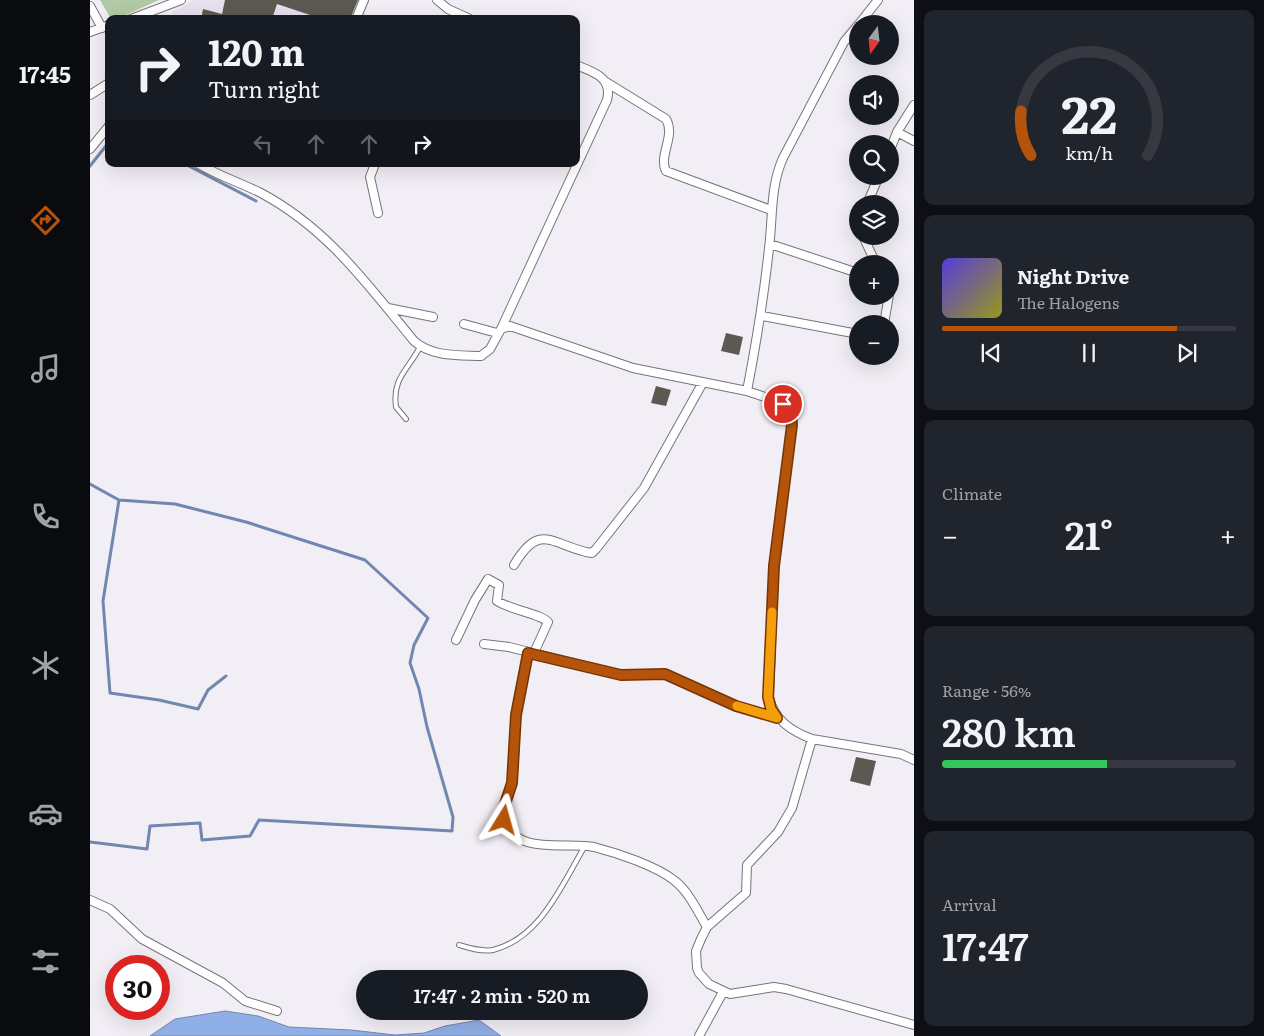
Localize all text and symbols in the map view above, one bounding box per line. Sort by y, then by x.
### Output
north arrow [849,15,899,65]
map controls [849,15,899,365]
text: 120 m [208,25,305,77]
icon: right [125,35,190,100]
text: 17:45 [19,57,71,90]
text: Turn right [208,72,320,105]
text: 22 [1061,73,1117,150]
button: sound [849,75,899,125]
icon: left [249,130,277,158]
icon: ahead [302,130,330,158]
icon: ahead [355,130,383,158]
icon: right [408,130,436,158]
button: search [849,135,899,185]
text: km/h [1065,139,1113,166]
button: layers [849,195,899,245]
icon: directions [28,203,63,238]
button: + [849,255,899,305]
text: Night Drive [1017,262,1129,290]
text: The Halogens [1017,290,1119,314]
button: − [849,315,899,365]
icon: previous [977,339,1005,367]
icon: pause [1075,339,1103,367]
icon: next [1173,339,1201,367]
icon: music [28,351,63,386]
pin [762,383,804,425]
icon: arrive [769,390,797,418]
text: Climate [942,481,1002,505]
icon: phone [28,499,63,534]
text: 21° [1065,505,1113,562]
text: − [942,513,958,555]
text: + [1220,513,1236,555]
icon: climate [28,648,63,683]
text: Range · 56% [942,678,1031,702]
text: 280 km [942,702,1076,759]
position arrow [477,793,529,845]
icon: car [28,796,63,831]
text: Arrival [942,892,997,916]
text: 17:47 [942,916,1029,973]
icon: filters [28,944,63,979]
speed limit sign: 30 [105,955,170,1020]
text: 17:47 · 2 min · 520 m [413,981,591,1009]

